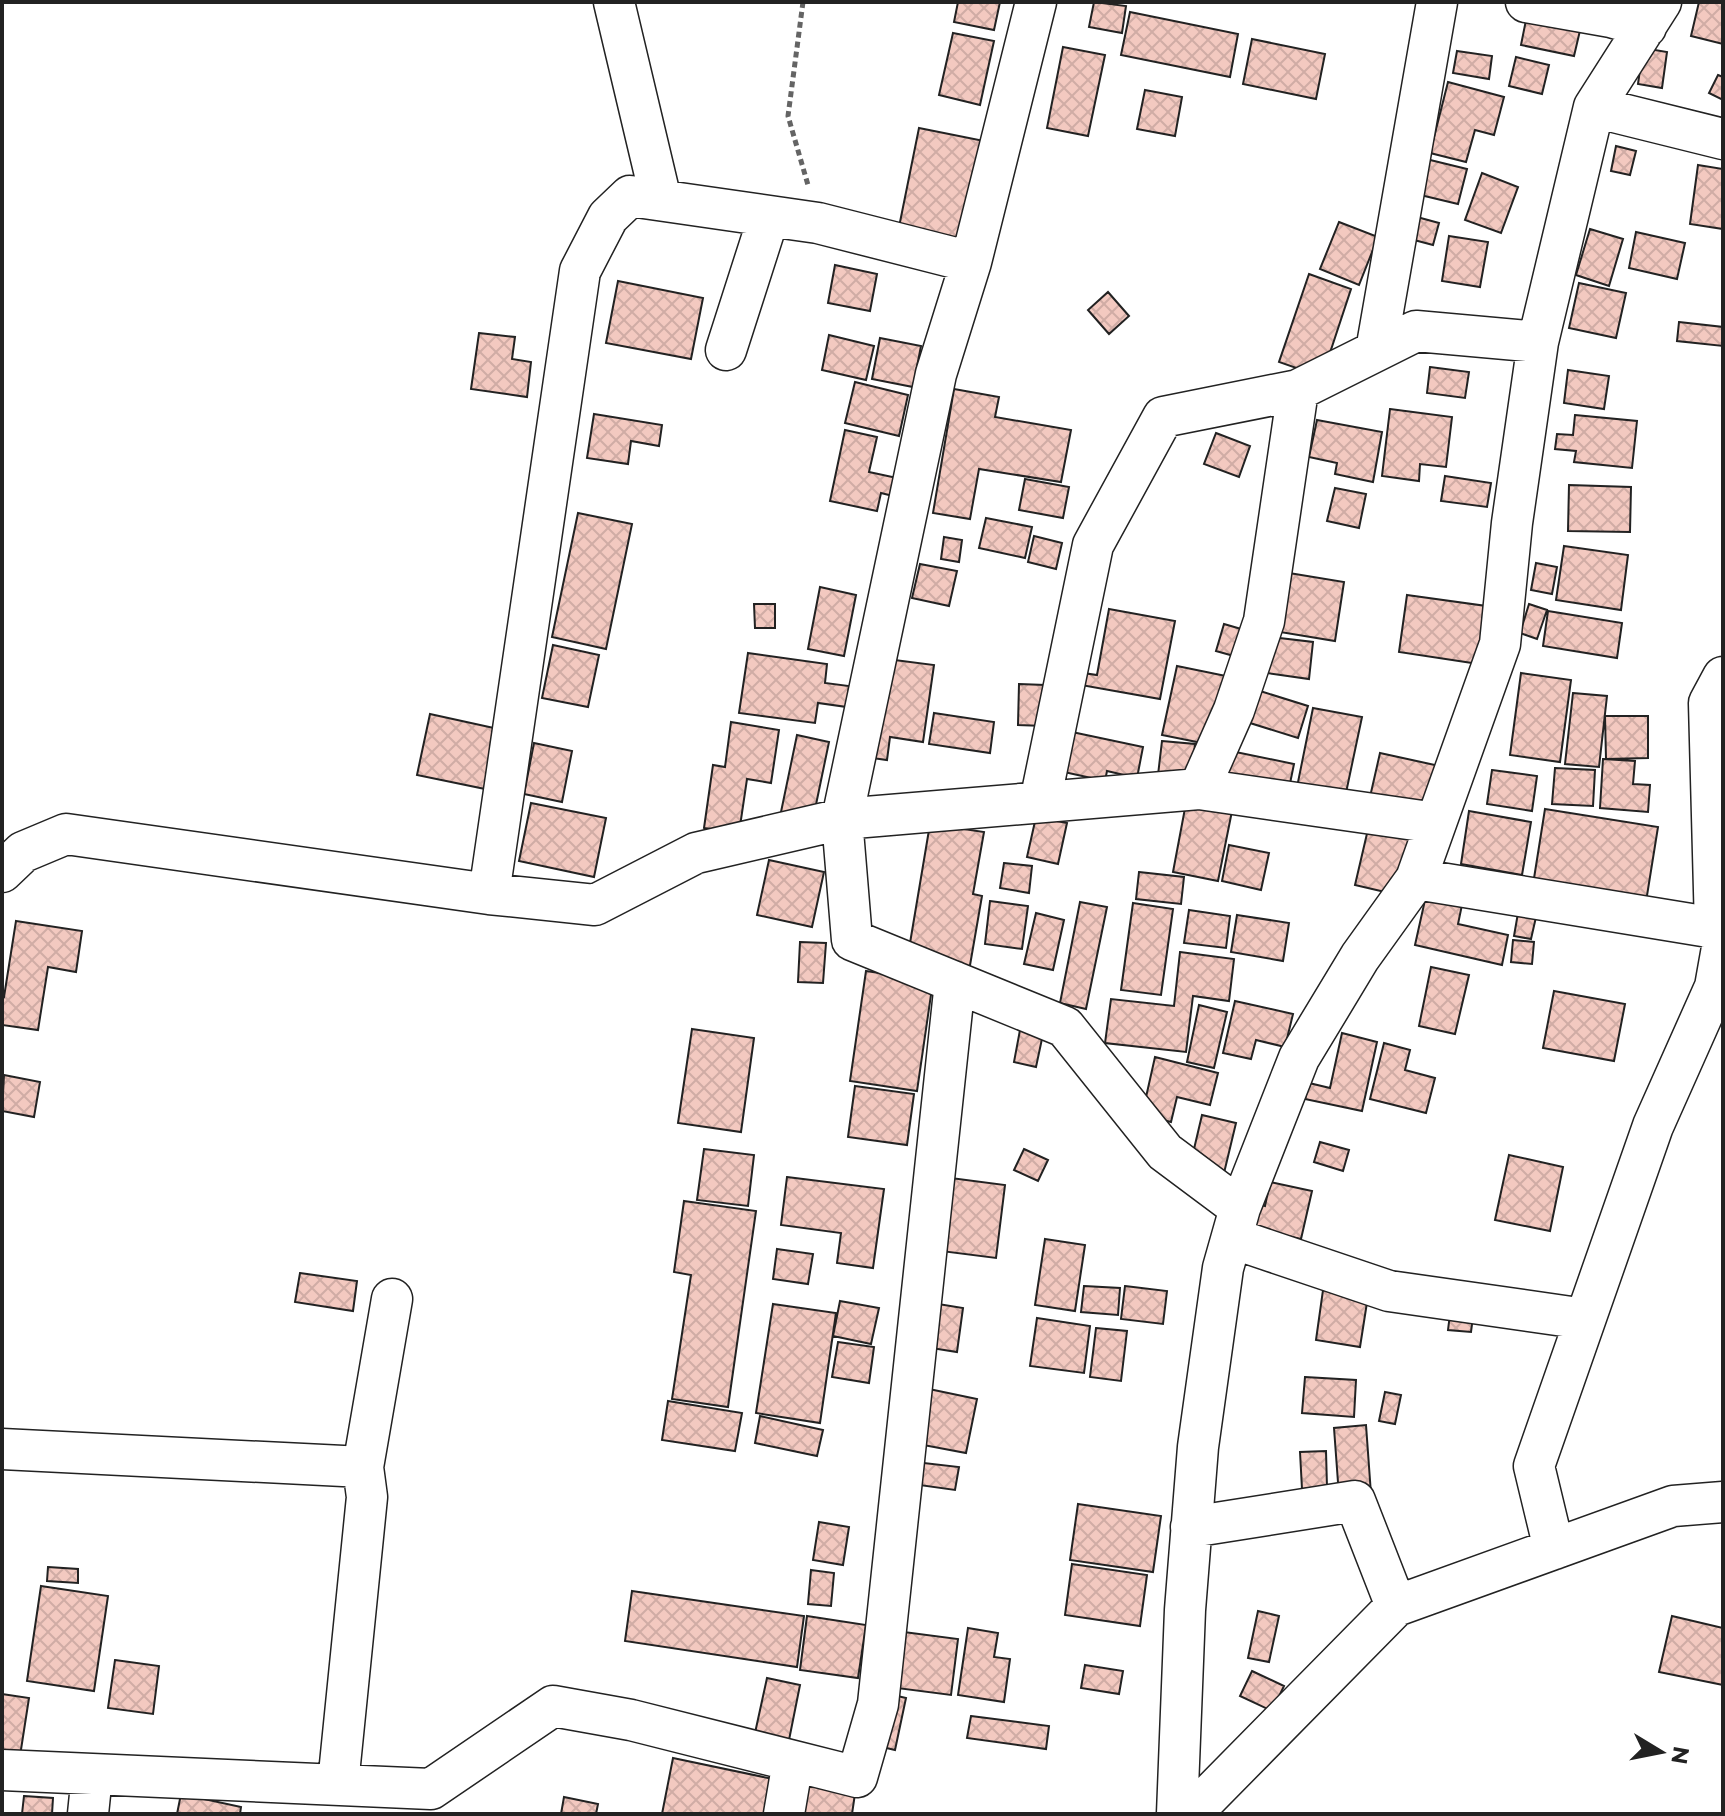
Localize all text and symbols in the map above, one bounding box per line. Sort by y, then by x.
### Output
north arrow [1621,1712,1701,1792]
text: N [1665,1744,1695,1766]

